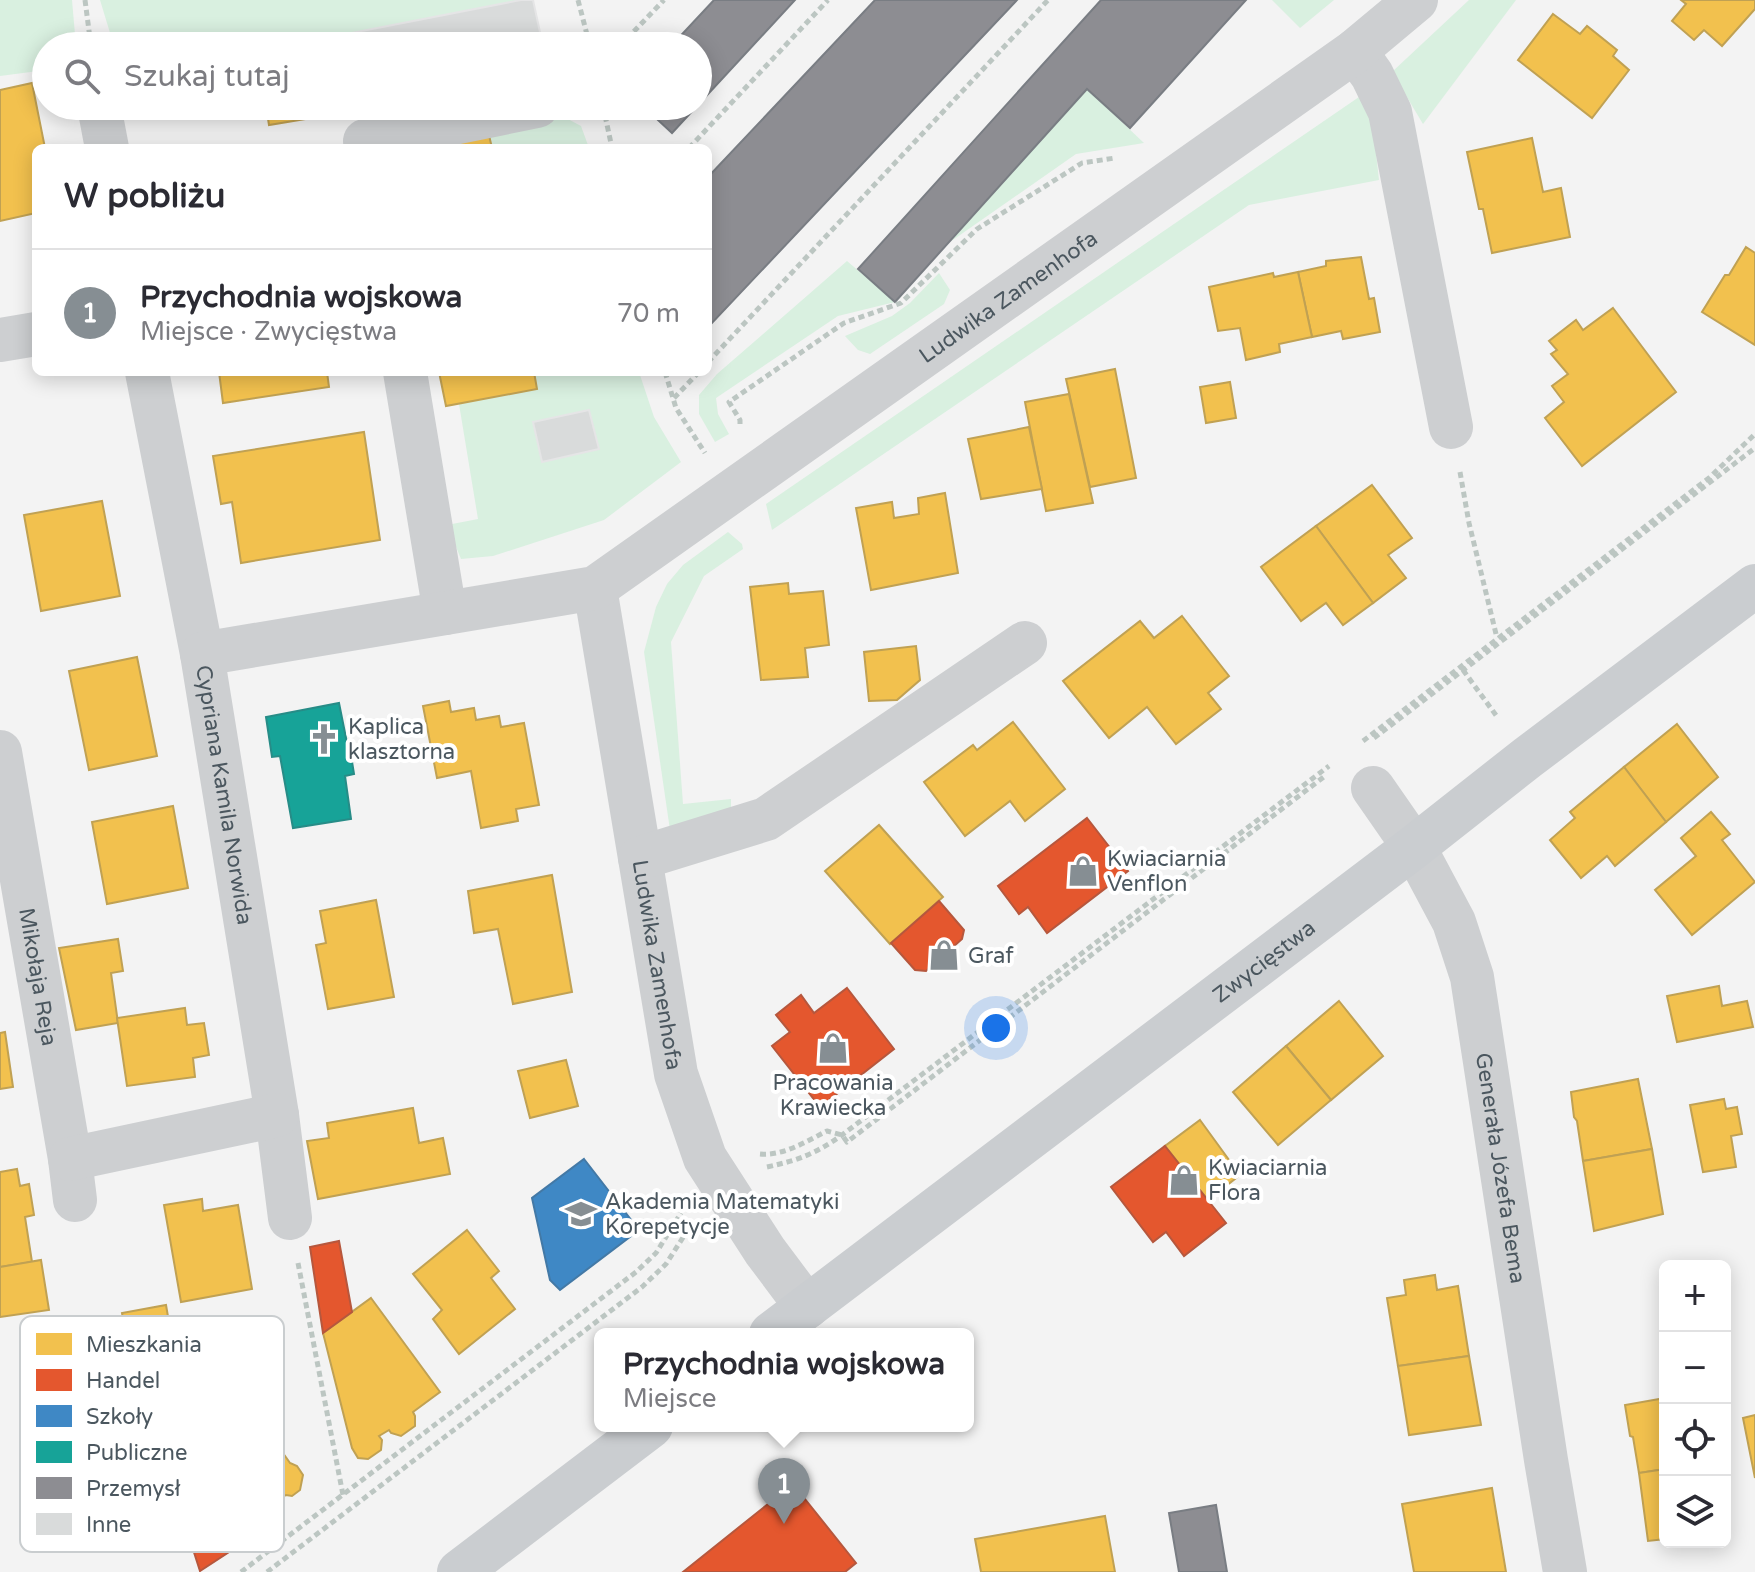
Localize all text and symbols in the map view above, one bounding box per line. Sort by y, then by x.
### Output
search box [32,32,712,120]
icon: search [60,54,104,98]
text: Szukaj tutaj [124,58,290,95]
text: W pobliżu [64,176,225,217]
street label: Ludwika Zamenhofa [914,225,1103,369]
text: Przychodnia wojskowa [140,279,462,316]
text: 1 [82,298,98,329]
text: 70 m [617,298,680,329]
text: Miejsce · Zwycięstwa [140,316,397,347]
street label: Cypriana Kamila Norwida [190,663,258,927]
place label: Kaplica klasztorna [348,714,455,765]
church icon: Kaplica klasztorna [307,722,341,756]
place label: Kwiaciarnia Venflon [1107,846,1226,897]
shop icon: Kwiaciarnia Venflon [1066,854,1100,888]
street label: Ludwika Zamenhofa [627,858,687,1072]
street label: Mikołaja Reja [13,906,62,1048]
street label: Zwycięstwa [1208,915,1320,1009]
shop icon: Graf [927,938,961,972]
place label: Graf [968,943,1014,969]
your location [976,1008,1016,1048]
shop icon: Pracowania Krawiecka [816,1031,850,1065]
street label: Generała Józefa Bema [1470,1051,1531,1285]
place label: Pracowania Krawiecka [772,1070,894,1121]
place label: Kwiaciarnia Flora [1208,1155,1327,1206]
shop icon: Kwiaciarnia Flora [1167,1163,1201,1197]
place label: Akademia Matematyki Korepetycje [605,1189,839,1240]
school or university icon: Akademia Matematyki Korepetycje [564,1197,598,1231]
map controls [1659,1260,1731,1548]
button: + [1659,1260,1731,1332]
legend [20,1316,284,1552]
popup [594,1328,974,1432]
text: Mieszkania [86,1332,202,1358]
button: − [1659,1332,1731,1404]
text: Przychodnia wojskowa [623,1346,945,1383]
text: Handel [86,1368,160,1394]
text: Miejsce [623,1383,716,1414]
text: Szkoły [86,1404,153,1430]
button: locate [1659,1404,1731,1476]
text: Publiczne [86,1440,187,1466]
pin: 1 [758,1458,810,1524]
text: Przemysł [86,1476,181,1502]
button: layers [1659,1476,1731,1548]
text: Inne [86,1512,131,1538]

